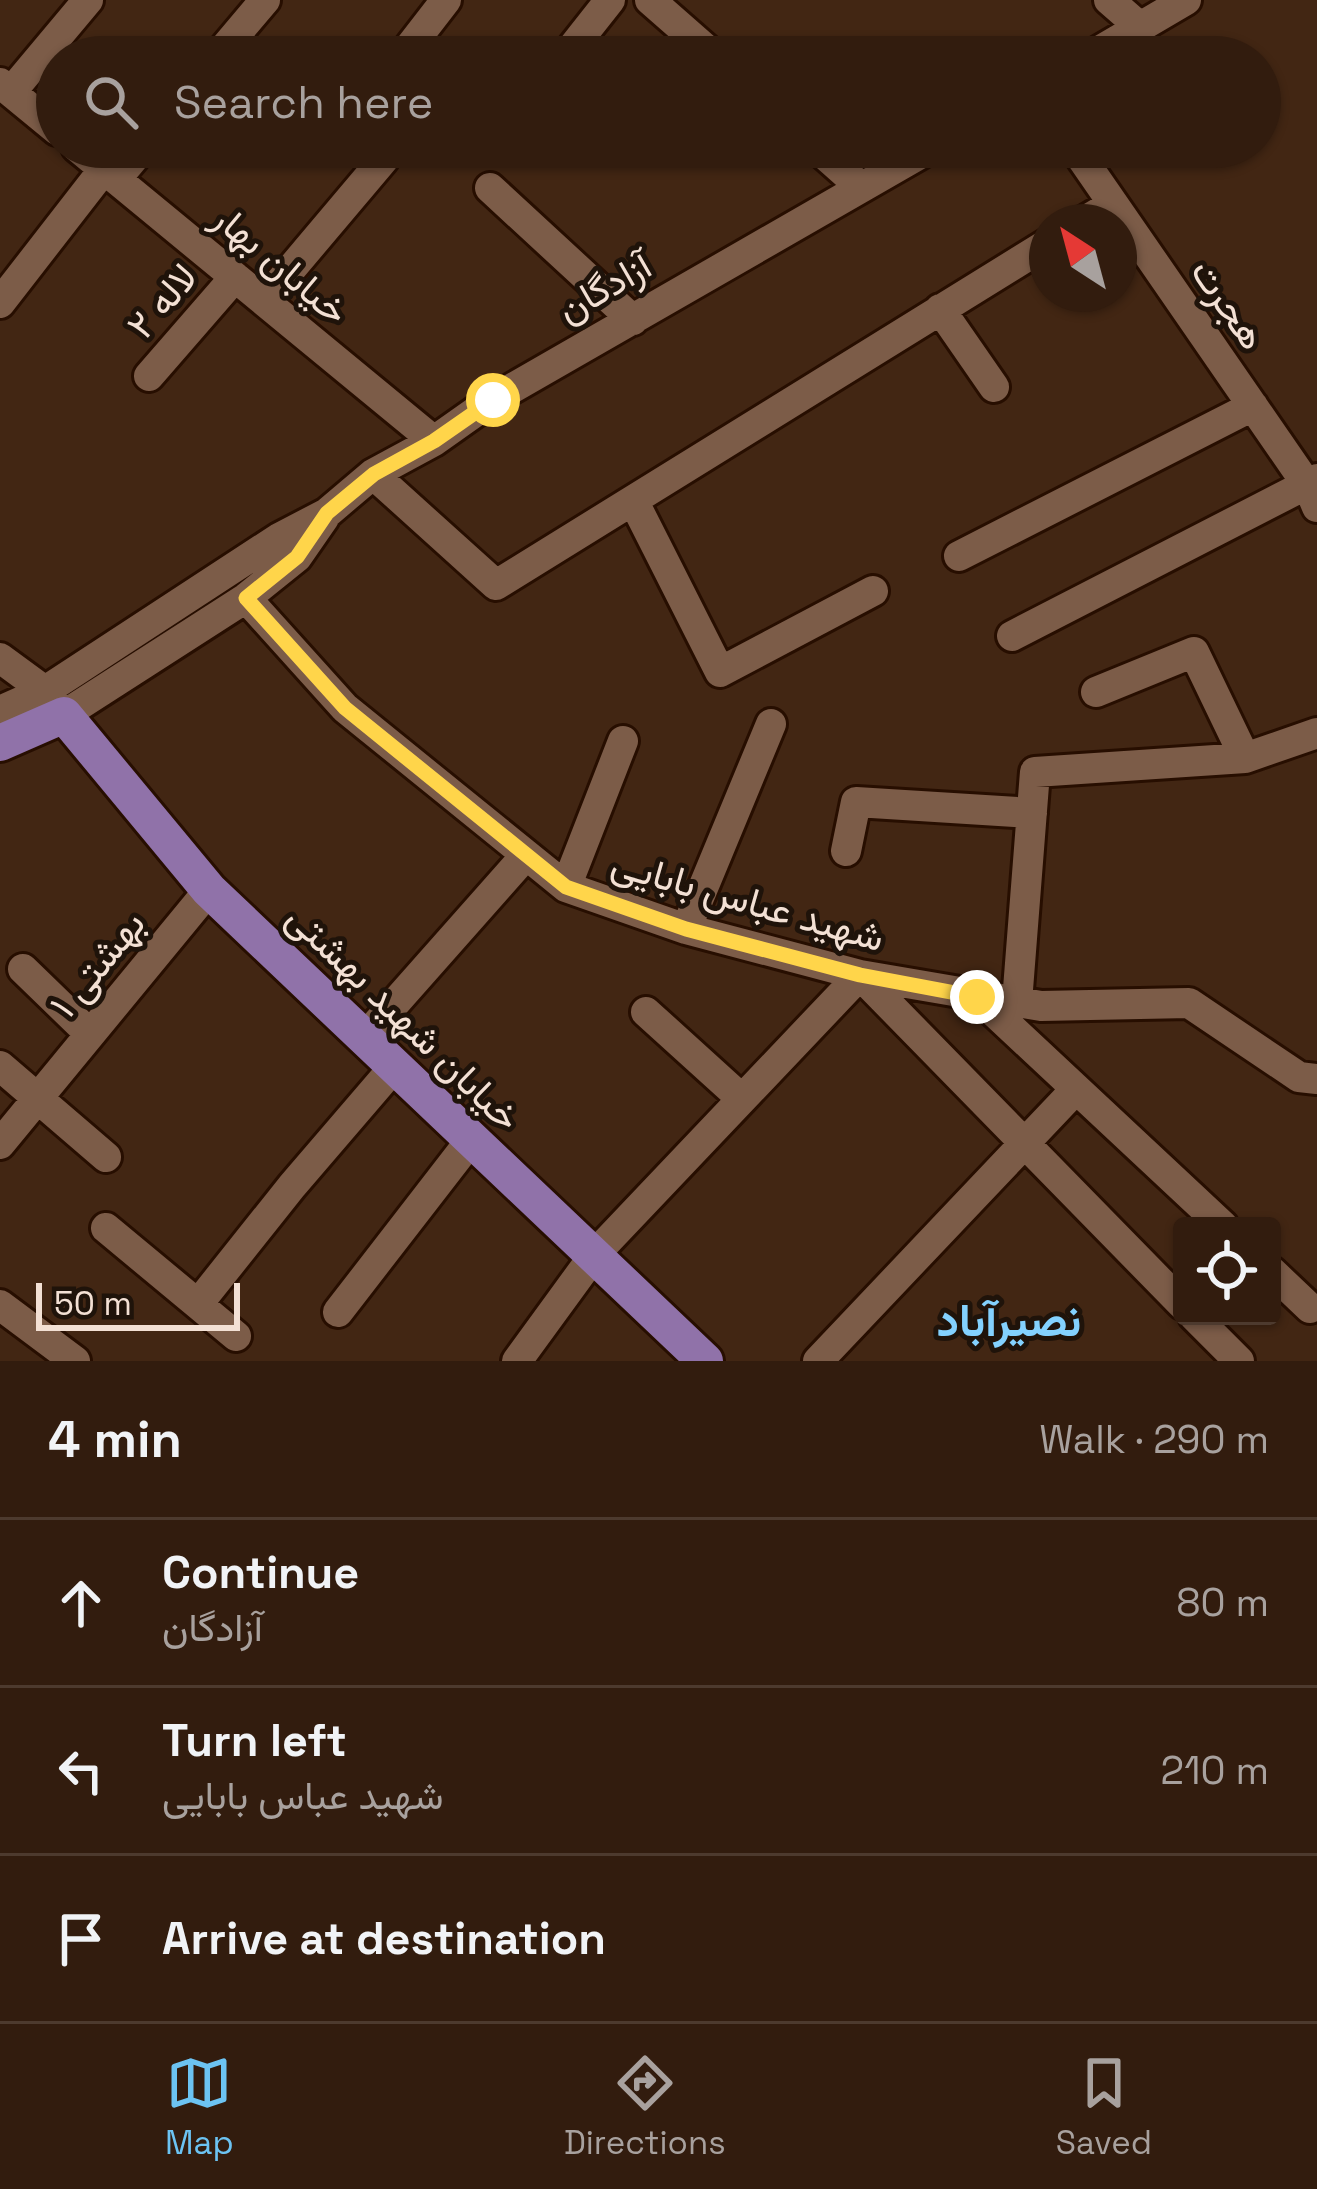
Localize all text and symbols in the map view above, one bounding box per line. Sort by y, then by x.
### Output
search box [36,36,1281,168]
icon: search [78,69,144,135]
text: Search here [174,74,433,131]
street label: خیابان بهار [202,192,359,335]
north arrow [1029,204,1137,312]
street label: آزادگان [548,239,662,333]
street label: هجرت [1180,249,1278,359]
street label: لاله ۲ [116,253,208,349]
route start [466,373,520,427]
street label: شهید عباس بابایی [606,838,890,962]
street label: خیابان شهید بهشتی [277,893,531,1141]
street label: بهشتی ۱ [39,900,155,1028]
route end [950,970,1004,1024]
map controls [1173,1217,1281,1325]
button: locate [1173,1217,1281,1325]
scale bar [36,1277,240,1330]
text: 50 m [54,1283,132,1325]
district label: نصیرآباد [937,1292,1081,1349]
text: 4 min [48,1407,182,1472]
text: Walk · 290 m [1039,1415,1269,1464]
text: Continue [162,1544,359,1601]
icon: ahead [48,1570,114,1636]
text: 80 m [1176,1578,1269,1627]
text: آزادگان [162,1603,263,1652]
text: Turn left [162,1712,347,1769]
icon: left [48,1738,114,1804]
text: 210 m [1161,1746,1269,1795]
text: شهید عباس بابایی [162,1771,443,1820]
icon: arrive [48,1906,114,1972]
text: Arrive at destination [162,1910,606,1967]
tab: Map [165,2050,234,2164]
tab: Directions [564,2050,726,2164]
tab: Saved [1056,2050,1152,2164]

